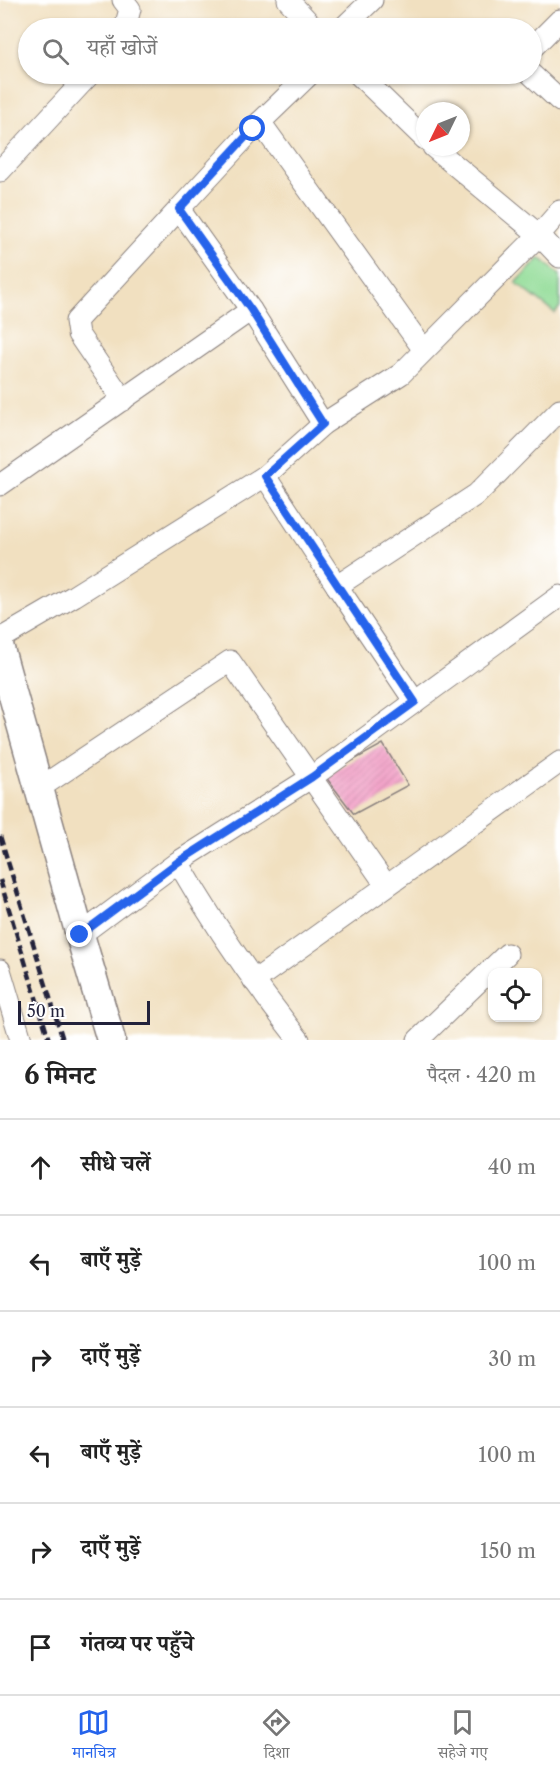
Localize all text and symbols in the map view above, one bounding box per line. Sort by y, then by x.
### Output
search box [18,18,542,84]
text: यहाँ खोजें [87,34,157,61]
icon: search [39,35,72,68]
north arrow [416,102,470,156]
route start [239,115,265,141]
route end [66,921,92,947]
map controls [488,968,542,1022]
button: locate [488,968,542,1022]
scale bar [18,998,150,1025]
text: 50 m [27,1001,65,1021]
text: 6 मिनट [24,1059,95,1091]
text: पैदल · 420 m [427,1063,536,1087]
text: सीधे चलें [81,1150,150,1177]
icon: ahead [24,1151,57,1184]
text: 40 m [488,1155,536,1179]
text: बाएँ मुड़ें [81,1246,141,1273]
icon: left [24,1247,57,1280]
text: 100 m [478,1251,536,1275]
text: दाएँ मुड़ें [81,1342,140,1369]
icon: right [24,1343,57,1376]
text: 30 m [488,1347,536,1371]
text: बाएँ मुड़ें [81,1438,141,1465]
icon: left [24,1439,57,1472]
text: 100 m [478,1443,536,1467]
text: दाएँ मुड़ें [81,1534,140,1561]
icon: right [24,1535,57,1568]
text: 150 m [480,1539,536,1563]
text: गंतव्य पर पहुँचे [81,1630,194,1657]
icon: arrive [24,1631,57,1664]
tab: मानचित्र [72,1706,116,1768]
tab: दिशा [260,1706,293,1768]
tab: सहेजे गए [438,1706,488,1768]

